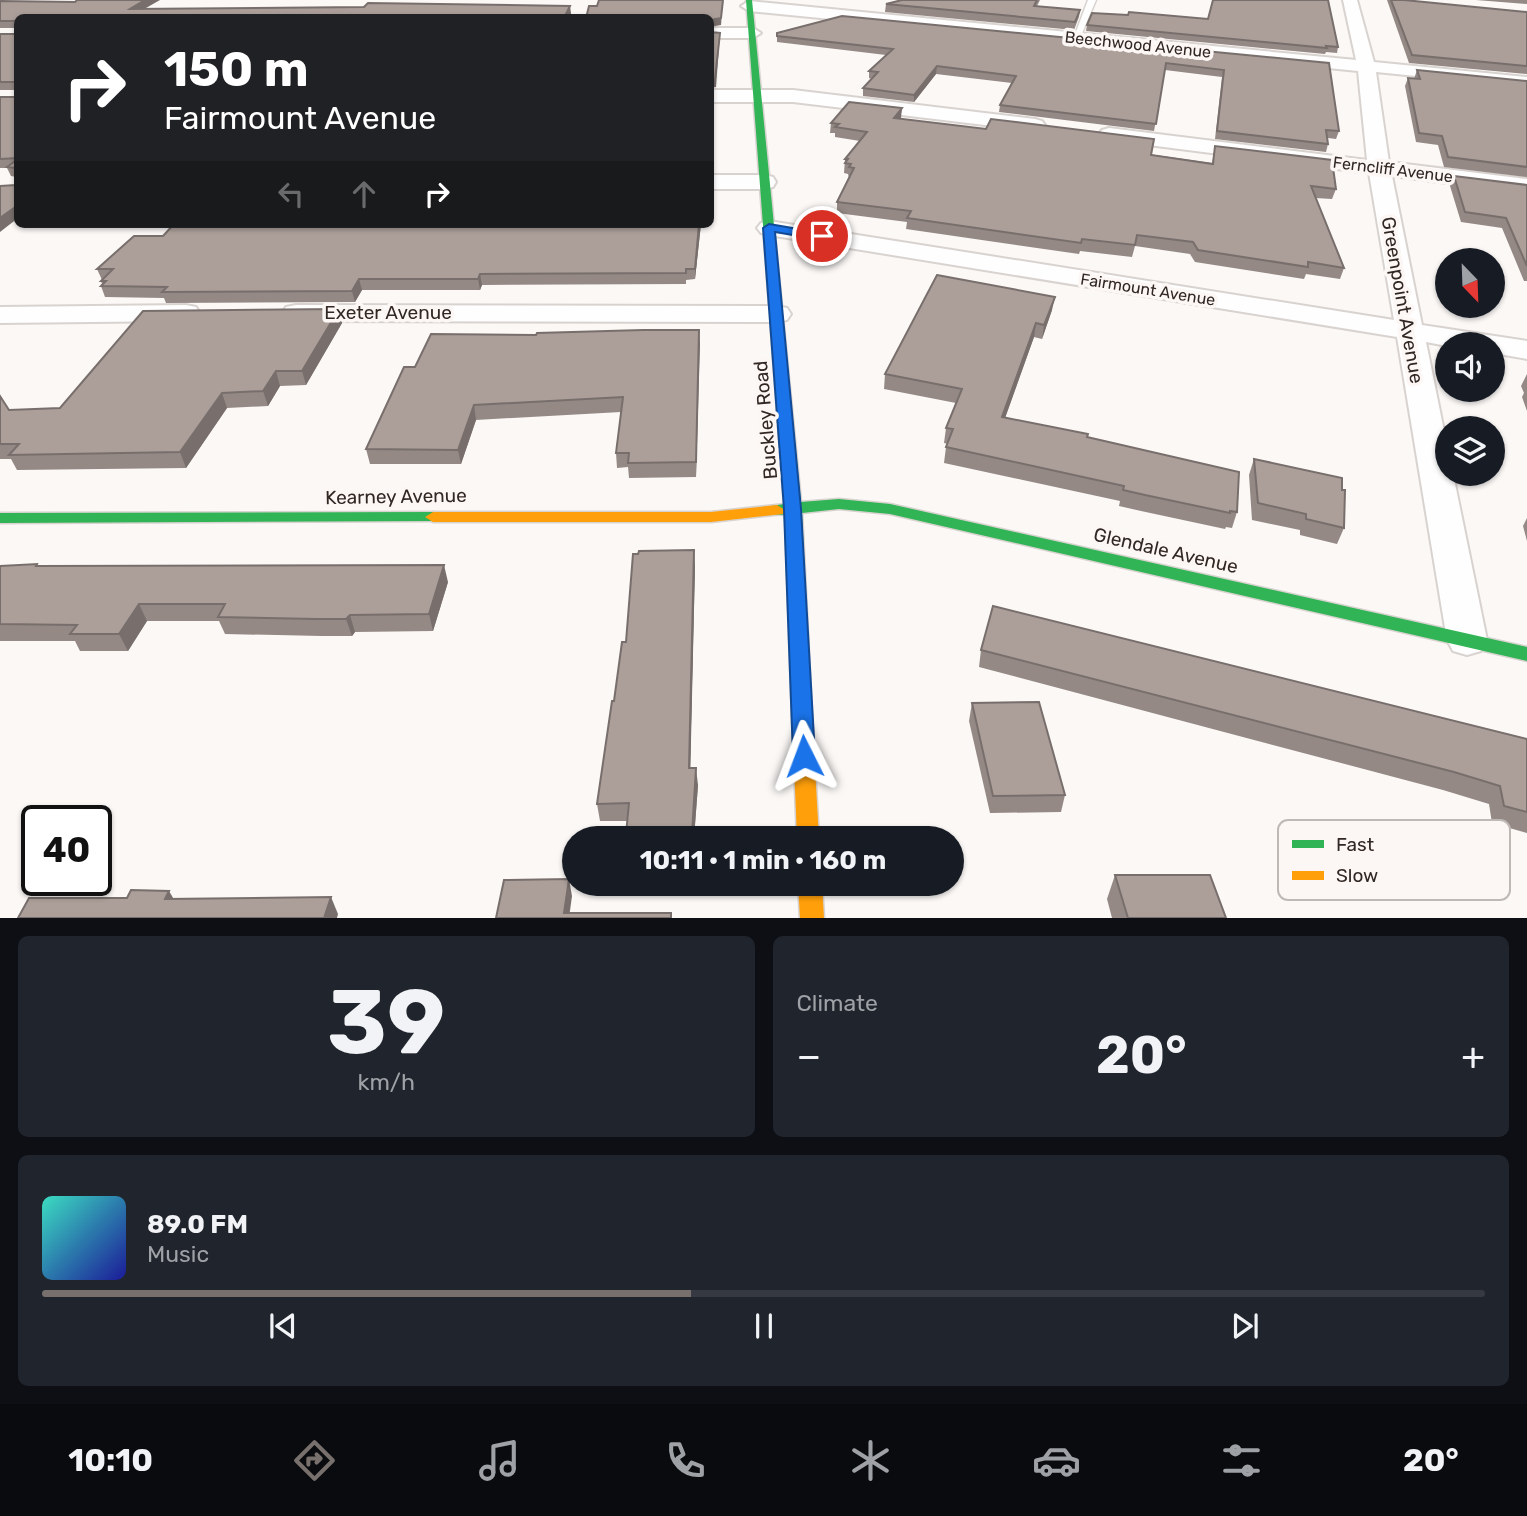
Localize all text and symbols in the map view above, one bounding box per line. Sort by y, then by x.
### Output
street label: Beechwood Avenue [1064,27,1212,62]
text: 150 m [164,40,309,98]
icon: right [49,42,140,133]
text: Fairmount Avenue [164,99,436,137]
street label: Ferncliff Avenue [1332,153,1454,186]
icon: left [272,175,310,213]
icon: ahead [345,175,383,213]
icon: right [418,175,456,213]
pin [792,206,852,266]
street label: Greenpoint Avenue [1376,215,1429,385]
icon: arrive [803,217,841,255]
north arrow [1435,248,1505,318]
map controls [1435,248,1505,486]
street label: Fairmount Avenue [1079,269,1217,310]
street label: Exeter Avenue [324,301,452,324]
button: sound [1435,332,1505,402]
street label: Buckley Road [749,360,782,480]
button: layers [1435,416,1505,486]
street label: Kearney Avenue [325,484,467,509]
street label: Glendale Avenue [1091,523,1240,578]
position arrow [767,719,841,793]
speed limit sign: 40 [21,805,112,896]
legend [1278,820,1510,900]
text: Fast [1336,833,1375,856]
text: 10:11 · 1 min · 160 m [640,845,886,876]
text: Slow [1336,864,1378,887]
text: 39 [327,968,445,1076]
text: Climate [797,989,878,1017]
text: 20° [1096,1024,1187,1086]
text: − [797,1033,821,1079]
text: + [1461,1033,1485,1079]
text: km/h [358,1068,415,1096]
text: 89.0 FM [147,1209,248,1240]
text: Music [147,1240,209,1268]
icon: previous [264,1307,302,1345]
icon: pause [745,1307,783,1345]
icon: next [1226,1307,1264,1345]
icon: directions [290,1436,339,1485]
icon: music [475,1436,524,1485]
icon: phone [661,1436,710,1485]
icon: climate [846,1436,895,1485]
icon: car [1032,1436,1081,1485]
icon: filters [1217,1436,1266,1485]
text: 10:10 [68,1441,153,1479]
text: 20° [1403,1441,1459,1479]

